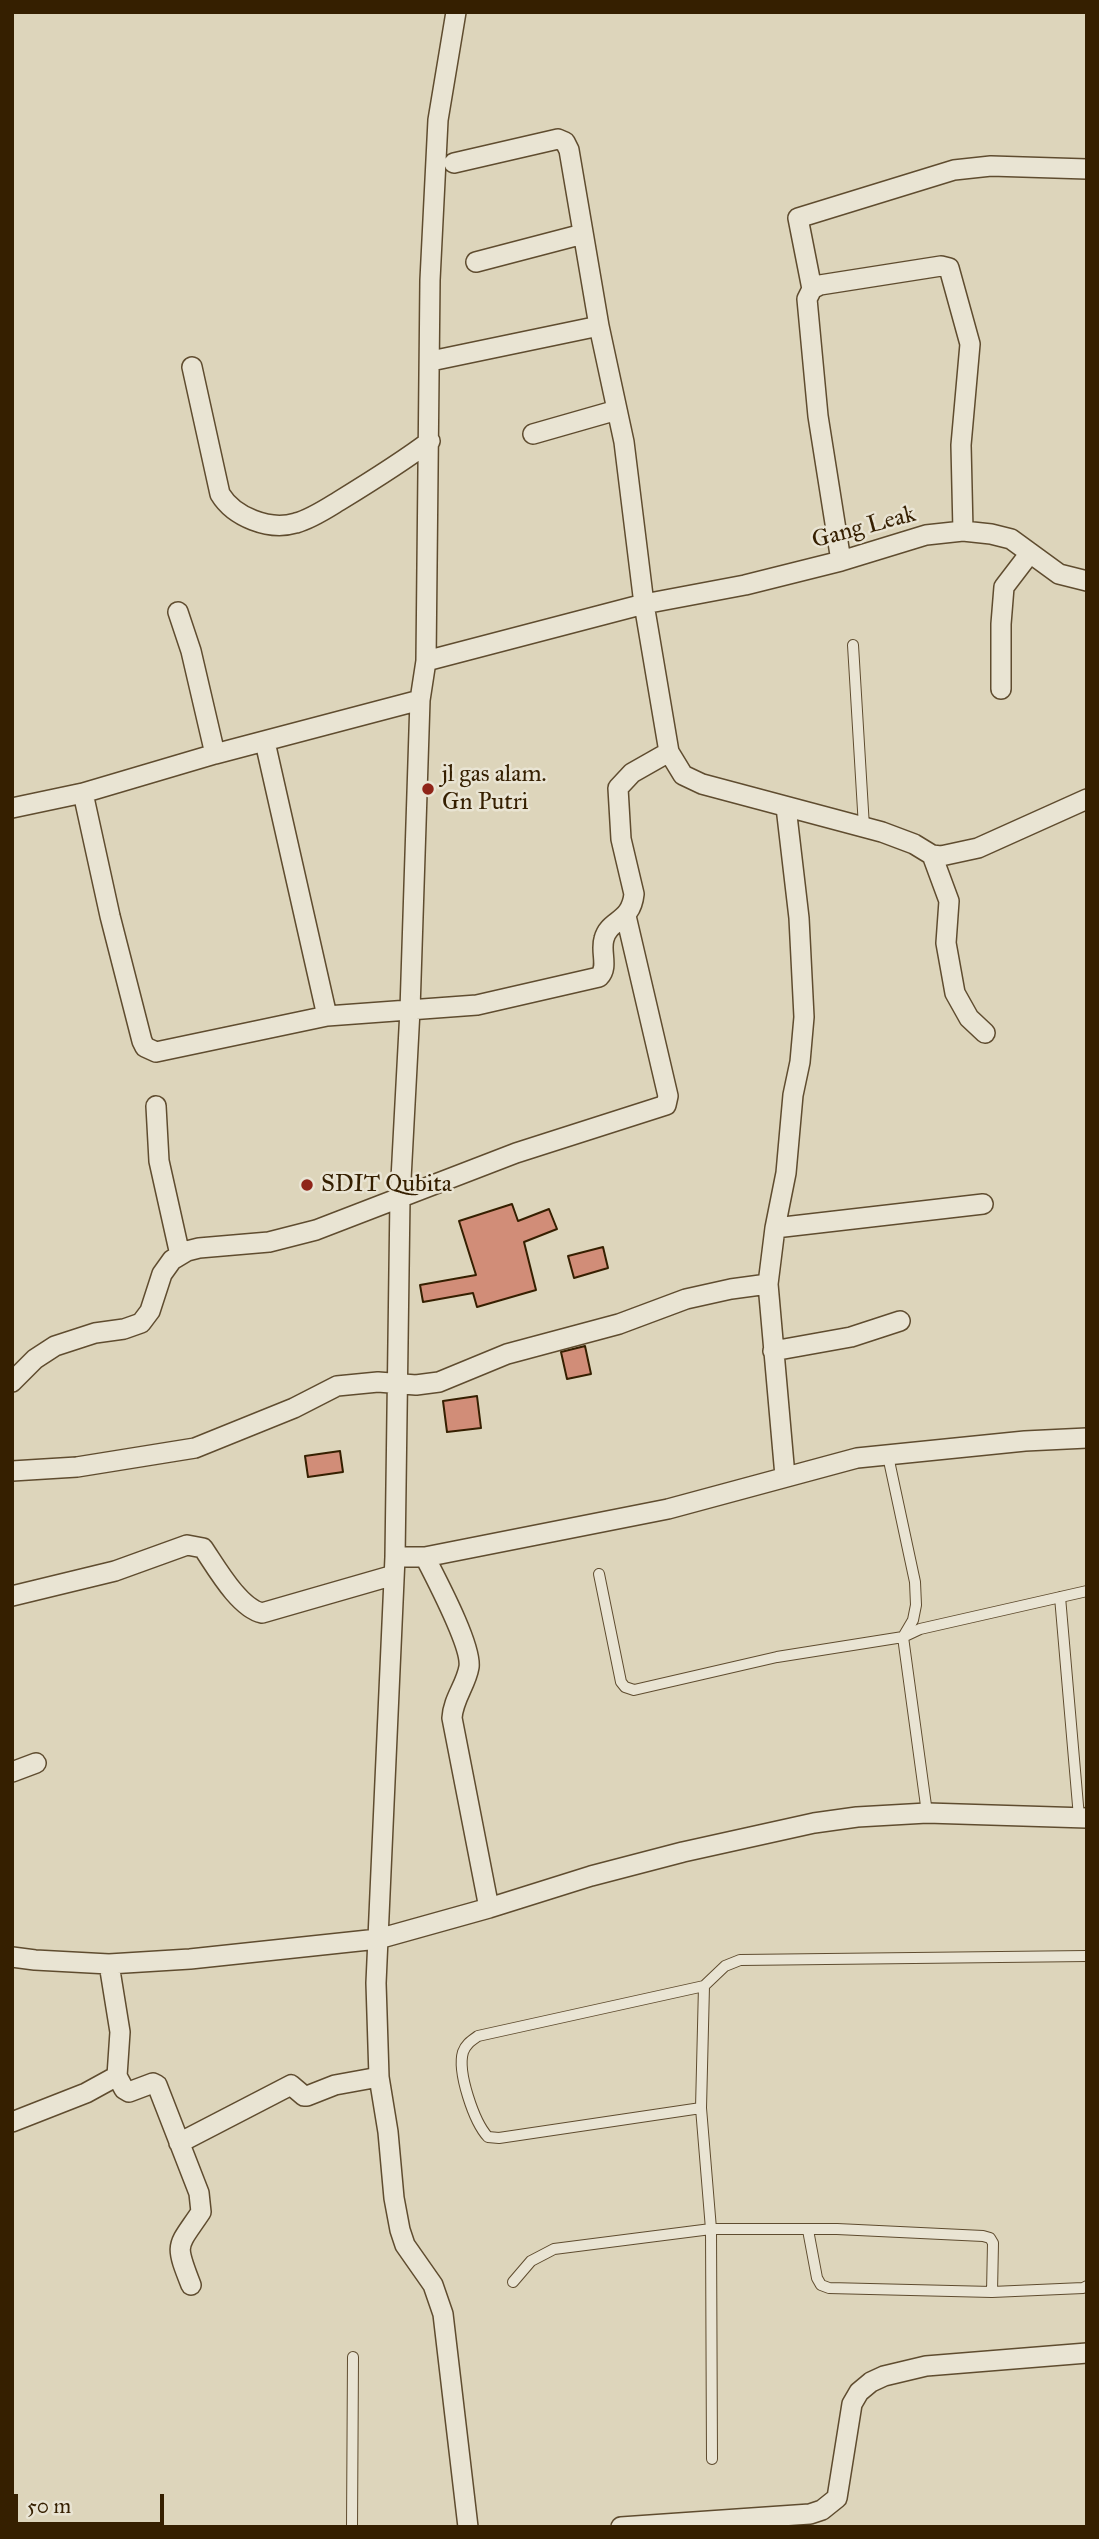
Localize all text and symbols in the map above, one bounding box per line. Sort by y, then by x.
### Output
street label: Gang Leak [809,500,919,556]
place label: jl gas alam. Gn Putri [442,761,547,817]
marker: jl gas alam. Gn Putri [420,781,436,797]
place label: SDIT Qubita [321,1171,452,1199]
marker: SDIT Qubita [299,1177,315,1193]
scale bar [18,2480,168,2524]
text: 50 m [27,2493,71,2519]

